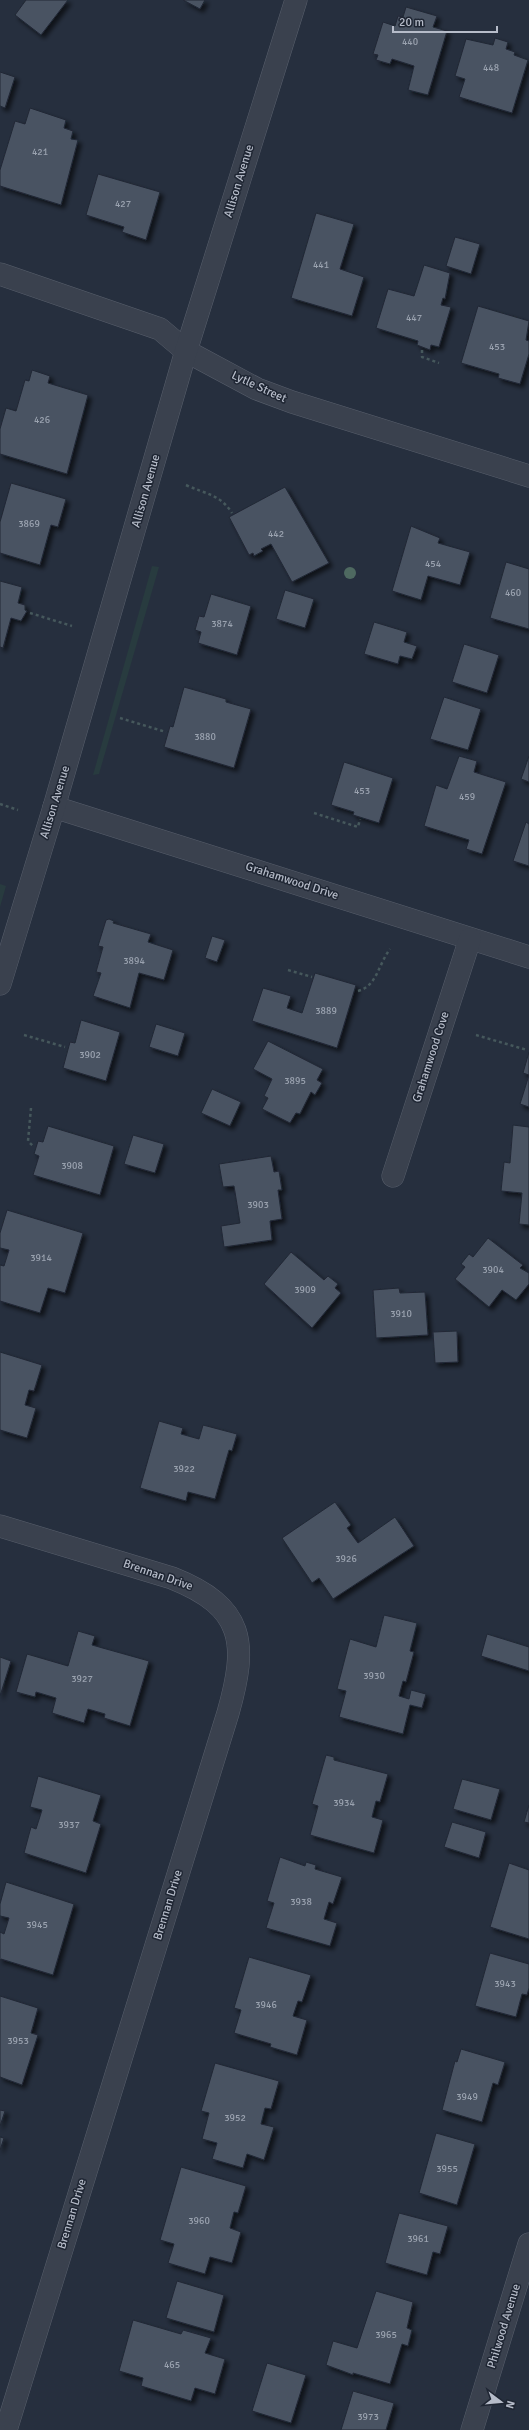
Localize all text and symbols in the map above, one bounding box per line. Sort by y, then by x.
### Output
scale bar [393,8,497,34]
text: 20 m [399,15,424,30]
house number: 440 [402,36,418,48]
house number: 448 [483,62,499,74]
street label: Allison Avenue [221,143,257,219]
house number: 421 [32,146,48,158]
house number: 427 [115,198,131,210]
house number: 441 [313,259,329,271]
house number: 447 [406,312,422,324]
house number: 453 [489,341,505,353]
street label: Lytle Street [229,368,289,406]
house number: 426 [34,414,50,426]
street label: Allison Avenue [128,453,164,529]
house number: 3869 [18,518,40,530]
house number: 442 [268,528,284,540]
house number: 454 [425,558,442,570]
house number: 460 [505,587,521,599]
house number: 3874 [211,618,233,630]
house number: 3880 [194,731,216,743]
street label: Allison Avenue [37,764,73,840]
house number: 453 [354,785,370,797]
house number: 459 [459,791,475,803]
street label: Grahamwood Drive [244,859,340,903]
house number: 3894 [123,955,145,967]
house number: 3889 [315,1005,337,1017]
street label: Grahamwood Cove [409,1010,453,1104]
house number: 3902 [79,1049,101,1061]
house number: 3895 [284,1075,306,1087]
house number: 3908 [61,1160,83,1172]
house number: 3903 [247,1199,269,1211]
house number: 3914 [30,1252,52,1264]
house number: 3904 [482,1264,504,1276]
house number: 3909 [294,1284,316,1296]
house number: 3910 [390,1308,412,1320]
house number: 3922 [173,1463,195,1475]
house number: 3926 [335,1553,357,1565]
street label: Brennan Drive [121,1556,195,1594]
house number: 3930 [363,1670,385,1682]
house number: 3927 [71,1673,93,1685]
house number: 3934 [333,1797,355,1809]
house number: 3937 [58,1819,80,1831]
street label: Brennan Drive [150,1868,186,1942]
house number: 3938 [290,1896,312,1908]
house number: 3945 [26,1919,48,1931]
house number: 3943 [494,1978,516,1990]
house number: 3946 [255,1999,277,2011]
house number: 3953 [7,2035,29,2047]
house number: 3949 [456,2091,478,2103]
house number: 3952 [224,2112,246,2124]
house number: 3955 [436,2163,458,2175]
street label: Brennan Drive [54,2177,90,2251]
house number: 3960 [188,2215,210,2227]
house number: 3961 [407,2233,429,2245]
street label: Philwood Avenue [484,2282,524,2370]
house number: 3965 [375,2329,397,2341]
house number: 465 [164,2359,180,2371]
north arrow [481,2382,521,2422]
text: N [503,2399,517,2410]
house number: 3973 [357,2411,379,2423]

